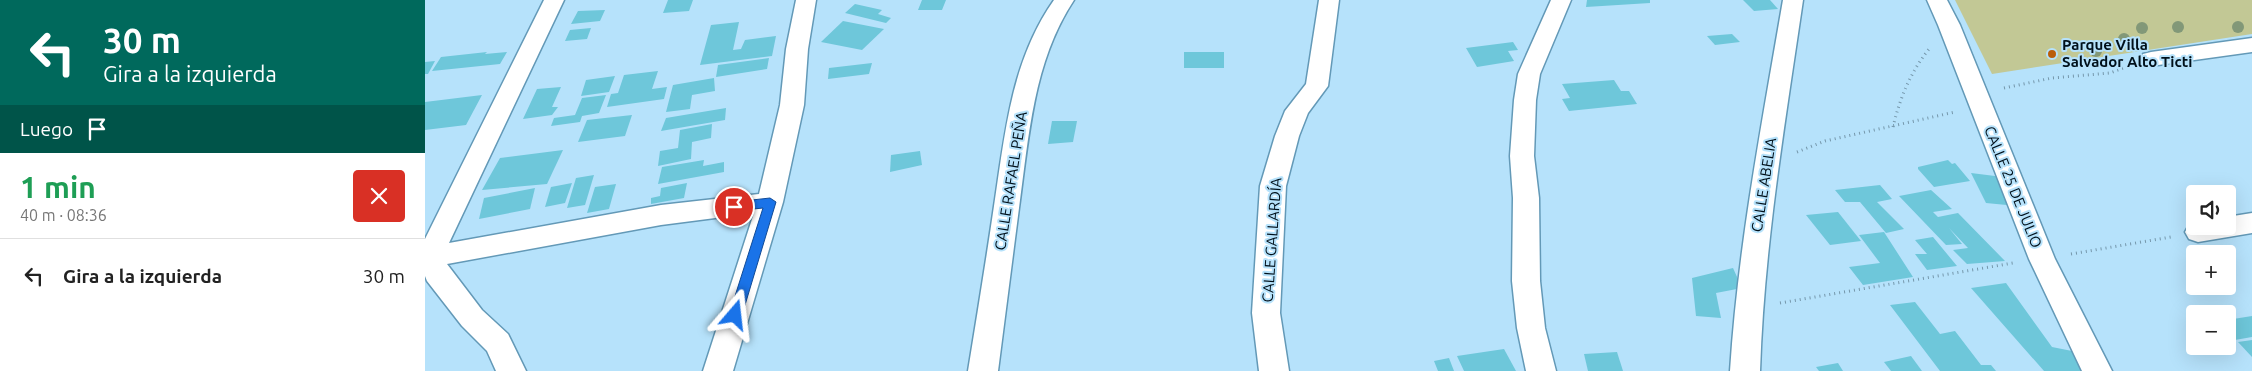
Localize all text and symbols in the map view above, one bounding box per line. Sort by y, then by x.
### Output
icon: left [20,20,85,85]
text: 30 m [103,20,181,60]
place label: Parque Villa Salvador Alto Ticti [2062,36,2193,70]
marker: Parque Villa Salvador Alto Ticti [2046,48,2058,60]
text: Gira a la izquierda [103,61,277,86]
street label: CALLE RAFAEL PEÑA [991,110,1030,252]
icon: arrive [83,115,111,143]
text: Luego [20,118,73,140]
street label: CALLE 25 DE JULIO [1981,123,2046,250]
street label: CALLE ABELIA [1748,136,1779,233]
text: 1 min [20,170,96,204]
button: close [353,170,405,222]
street label: CALLE GALLARDÍA [1259,177,1284,303]
map controls [2186,185,2236,355]
button: sound [2186,185,2236,235]
pin [713,186,755,228]
icon: arrive [720,193,748,221]
text: 40 m · 08:36 [20,206,107,224]
button: + [2186,245,2236,295]
icon: left [20,262,48,290]
text: Gira a la izquierda [63,265,222,287]
text: 30 m [363,265,405,287]
position arrow [708,288,760,340]
button: − [2186,305,2236,355]

